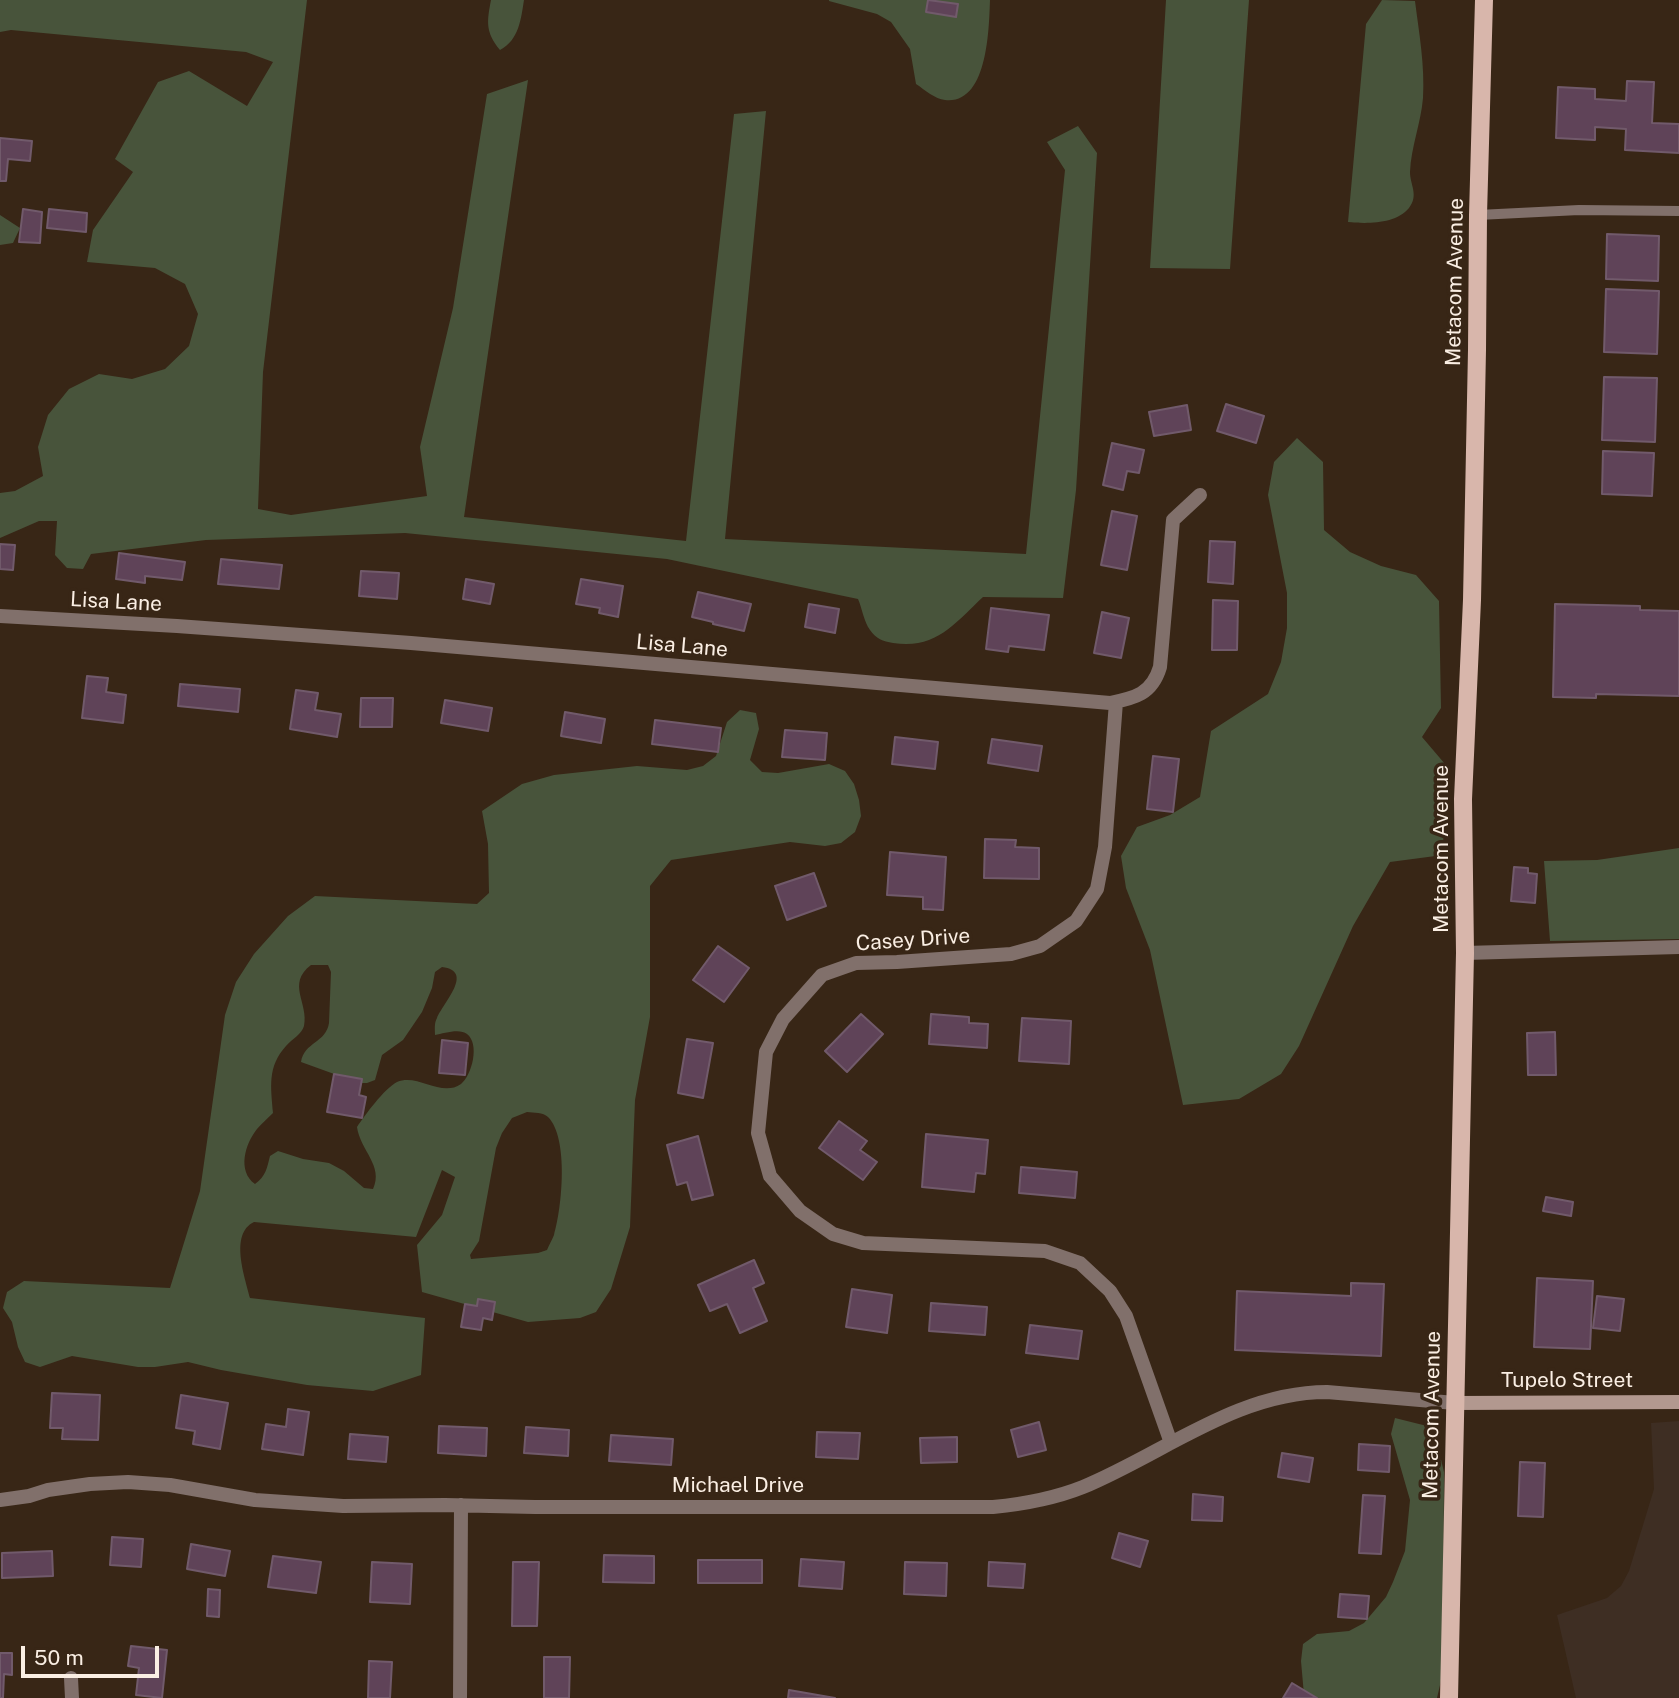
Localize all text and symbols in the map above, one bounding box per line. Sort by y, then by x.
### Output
street label: Metacom Avenue [1441,198,1469,366]
street label: Lisa Lane [69,587,163,617]
street label: Lisa Lane [635,629,729,663]
street label: Metacom Avenue [1429,765,1455,933]
street label: Casey Drive [855,923,971,957]
street label: Metacom Avenue [1418,1331,1446,1499]
street label: Tupelo Street [1501,1368,1633,1394]
street label: Michael Drive [672,1473,804,1499]
scale bar [24,1632,163,1676]
text: 50 m [34,1645,84,1670]

